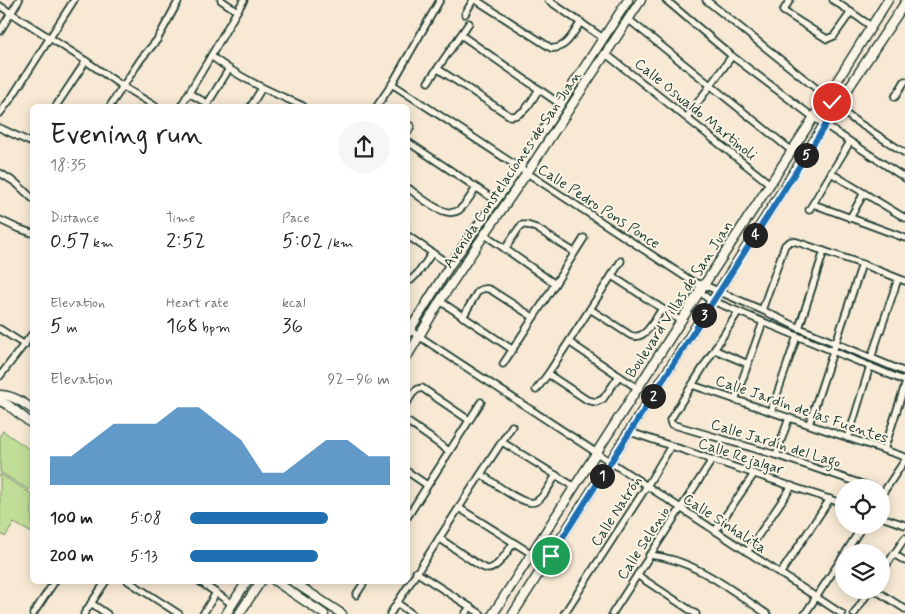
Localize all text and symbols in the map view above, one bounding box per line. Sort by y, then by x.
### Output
street label: Calle Oswaldo Martinoli [630,54,761,166]
street label: Avenida Constelaciones de San Juan [439,67,587,272]
pin [811,81,853,123]
icon: check [818,88,846,116]
text: Evening run [50,117,203,154]
button: share [338,121,390,173]
pin: 5 [794,142,818,168]
text: 5 [802,146,811,164]
text: 18:35 [50,155,86,176]
street label: Calle Pedro Pons Ponce [533,160,664,254]
text: Distance [50,209,99,227]
text: Time [166,209,195,227]
text: Pace [282,209,310,227]
street label: Boulevard Villas de San Juan [621,217,738,382]
pin: 4 [742,222,768,248]
text: 4 [751,226,760,244]
text: 0.57 [50,227,89,255]
text: 2:52 [166,227,206,255]
text: 5:02 [282,227,323,255]
text: km [89,234,114,252]
text: /km [323,234,353,252]
text: Elevation [50,294,105,312]
text: Heart rate [166,294,229,312]
text: kcal [282,294,306,312]
pin: 3 [692,302,716,328]
text: 3 [701,306,708,324]
text: 5 [50,312,63,340]
text: 168 [166,312,198,340]
text: 36 [282,312,303,340]
text: m [63,319,78,337]
text: bpm [198,319,230,337]
text: Elevation [50,369,113,390]
text: 92–96 m [328,369,390,390]
street label: Calle Jardín de las Fuentes [713,371,891,449]
pin: 2 [640,384,666,408]
text: 2 [650,387,657,405]
street label: Calle Jardín del Lago [708,415,843,474]
street label: Calle Rejalgar [695,434,787,480]
pin: 1 [590,464,614,488]
text: 1 [599,467,606,485]
street label: Calle Natrón [586,472,647,551]
map controls [835,479,890,599]
button: locate [835,479,890,534]
street label: Calle Sinhalita [679,489,770,559]
street label: Calle Selenio [613,503,675,584]
text: 100 m [50,508,93,529]
text: 5:08 [130,508,162,529]
pin [530,535,572,577]
icon: arrive [537,542,565,570]
button: layers [835,544,890,599]
text: 200 m [50,546,94,567]
text: 5:13 [130,546,158,567]

